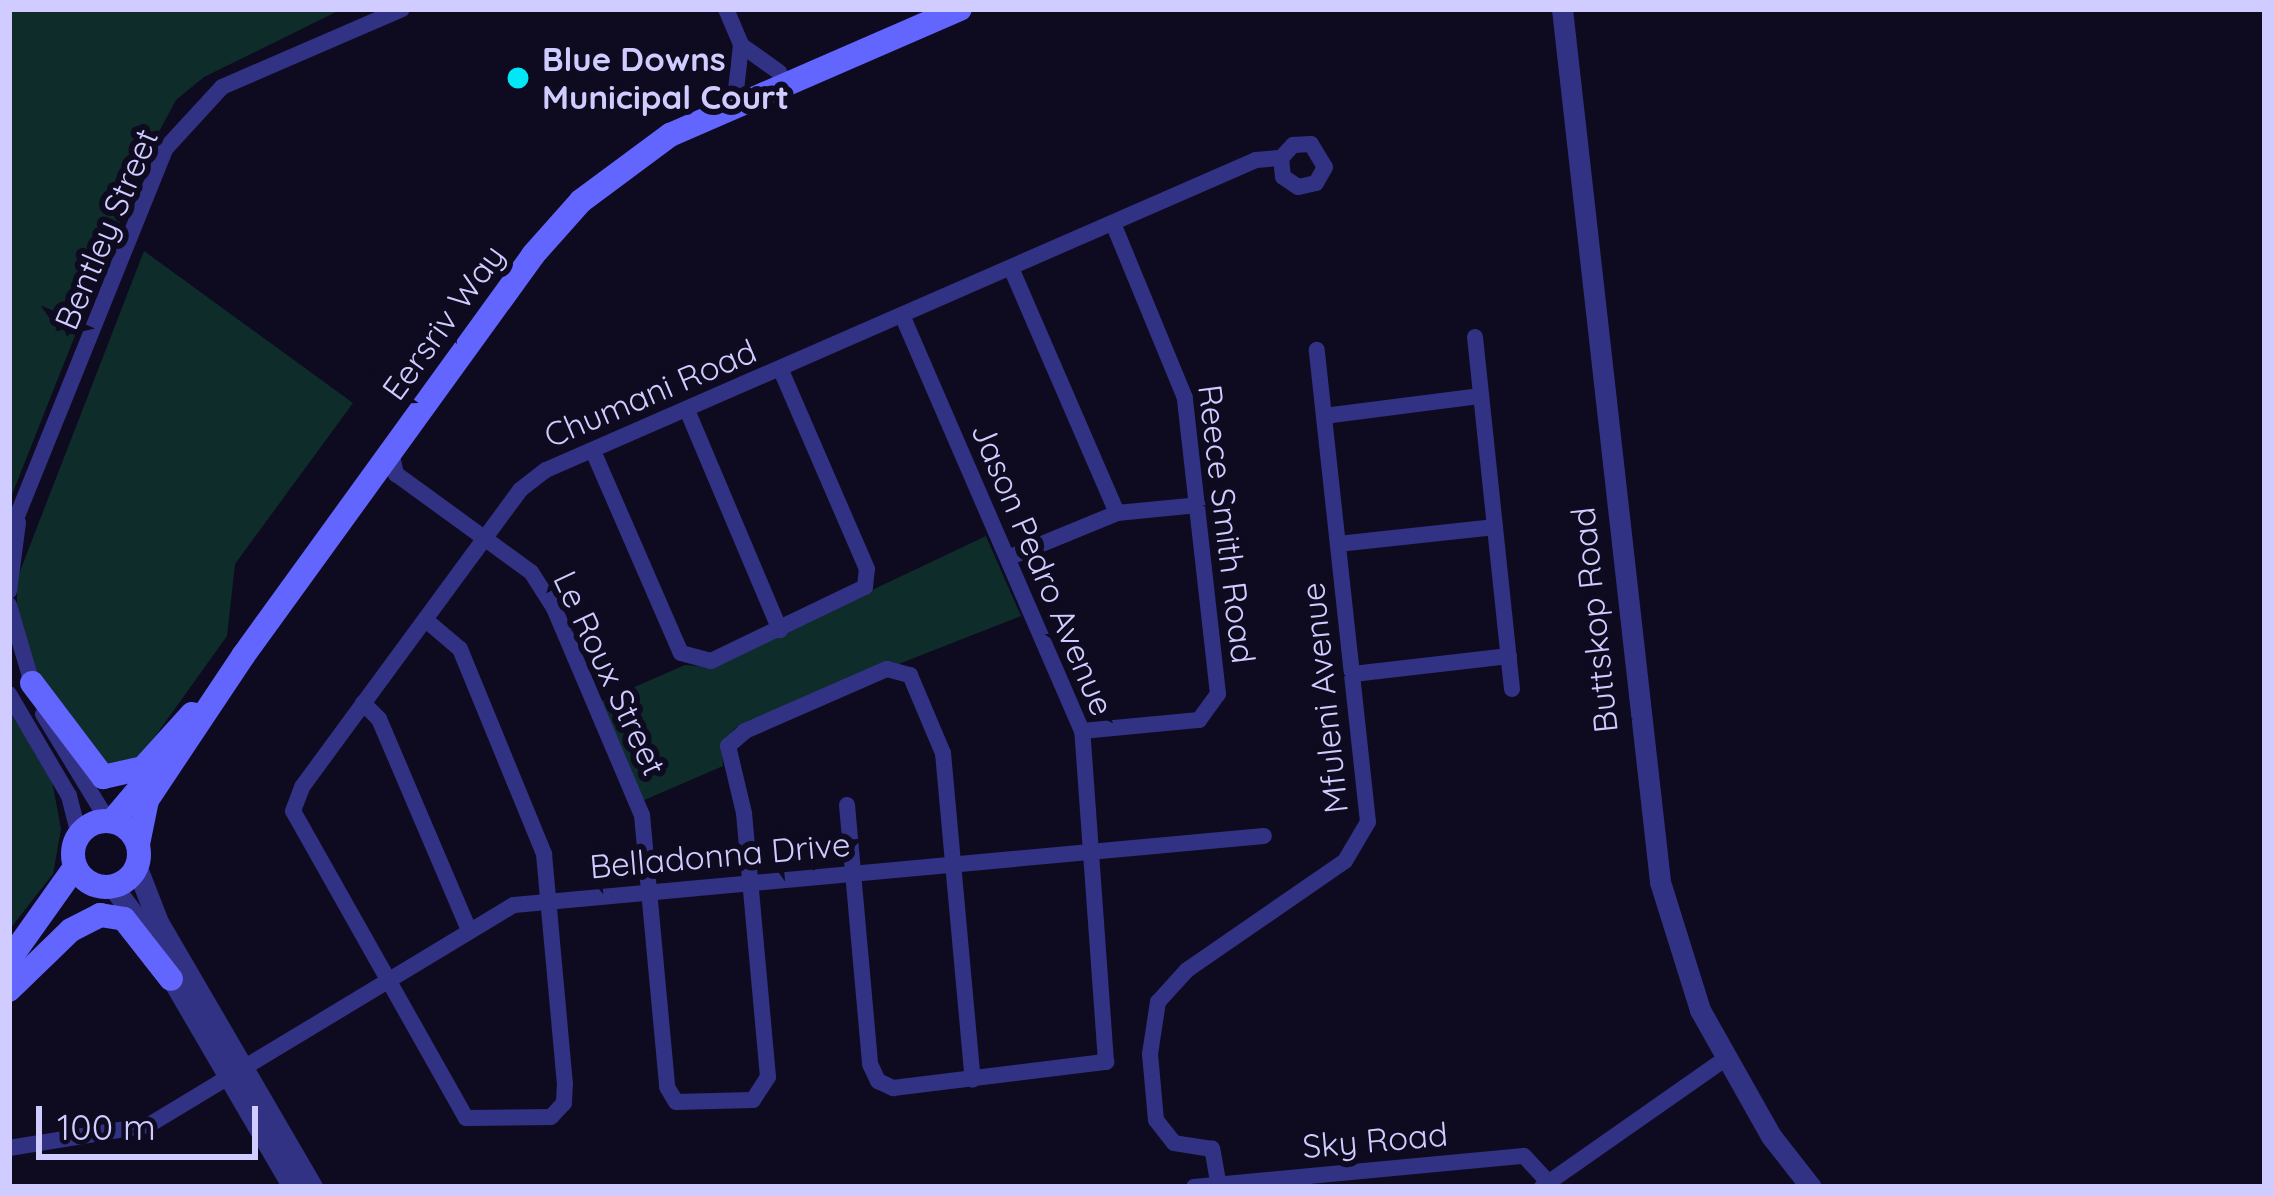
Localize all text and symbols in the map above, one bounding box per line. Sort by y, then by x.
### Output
place label: Blue Downs Municipal Court [542,39,789,117]
marker: Blue Downs Municipal Court [505,65,531,91]
street label: Bentley Street [46,123,166,335]
street label: Eersriv Way [374,237,512,407]
street label: Chumani Road [538,331,762,455]
street label: Reece Smith Road [1190,382,1264,666]
street label: Jason Pedro Avenue [963,417,1123,721]
street label: Buttskop Road [1562,505,1626,735]
street label: Le Roux Street [545,564,675,782]
street label: Mfuleni Avenue [1292,581,1356,815]
street label: Belladonna Drive [588,824,852,886]
scale bar [42,1082,264,1156]
text: 100 m [57,1104,156,1149]
street label: Sky Road [1301,1114,1449,1166]

